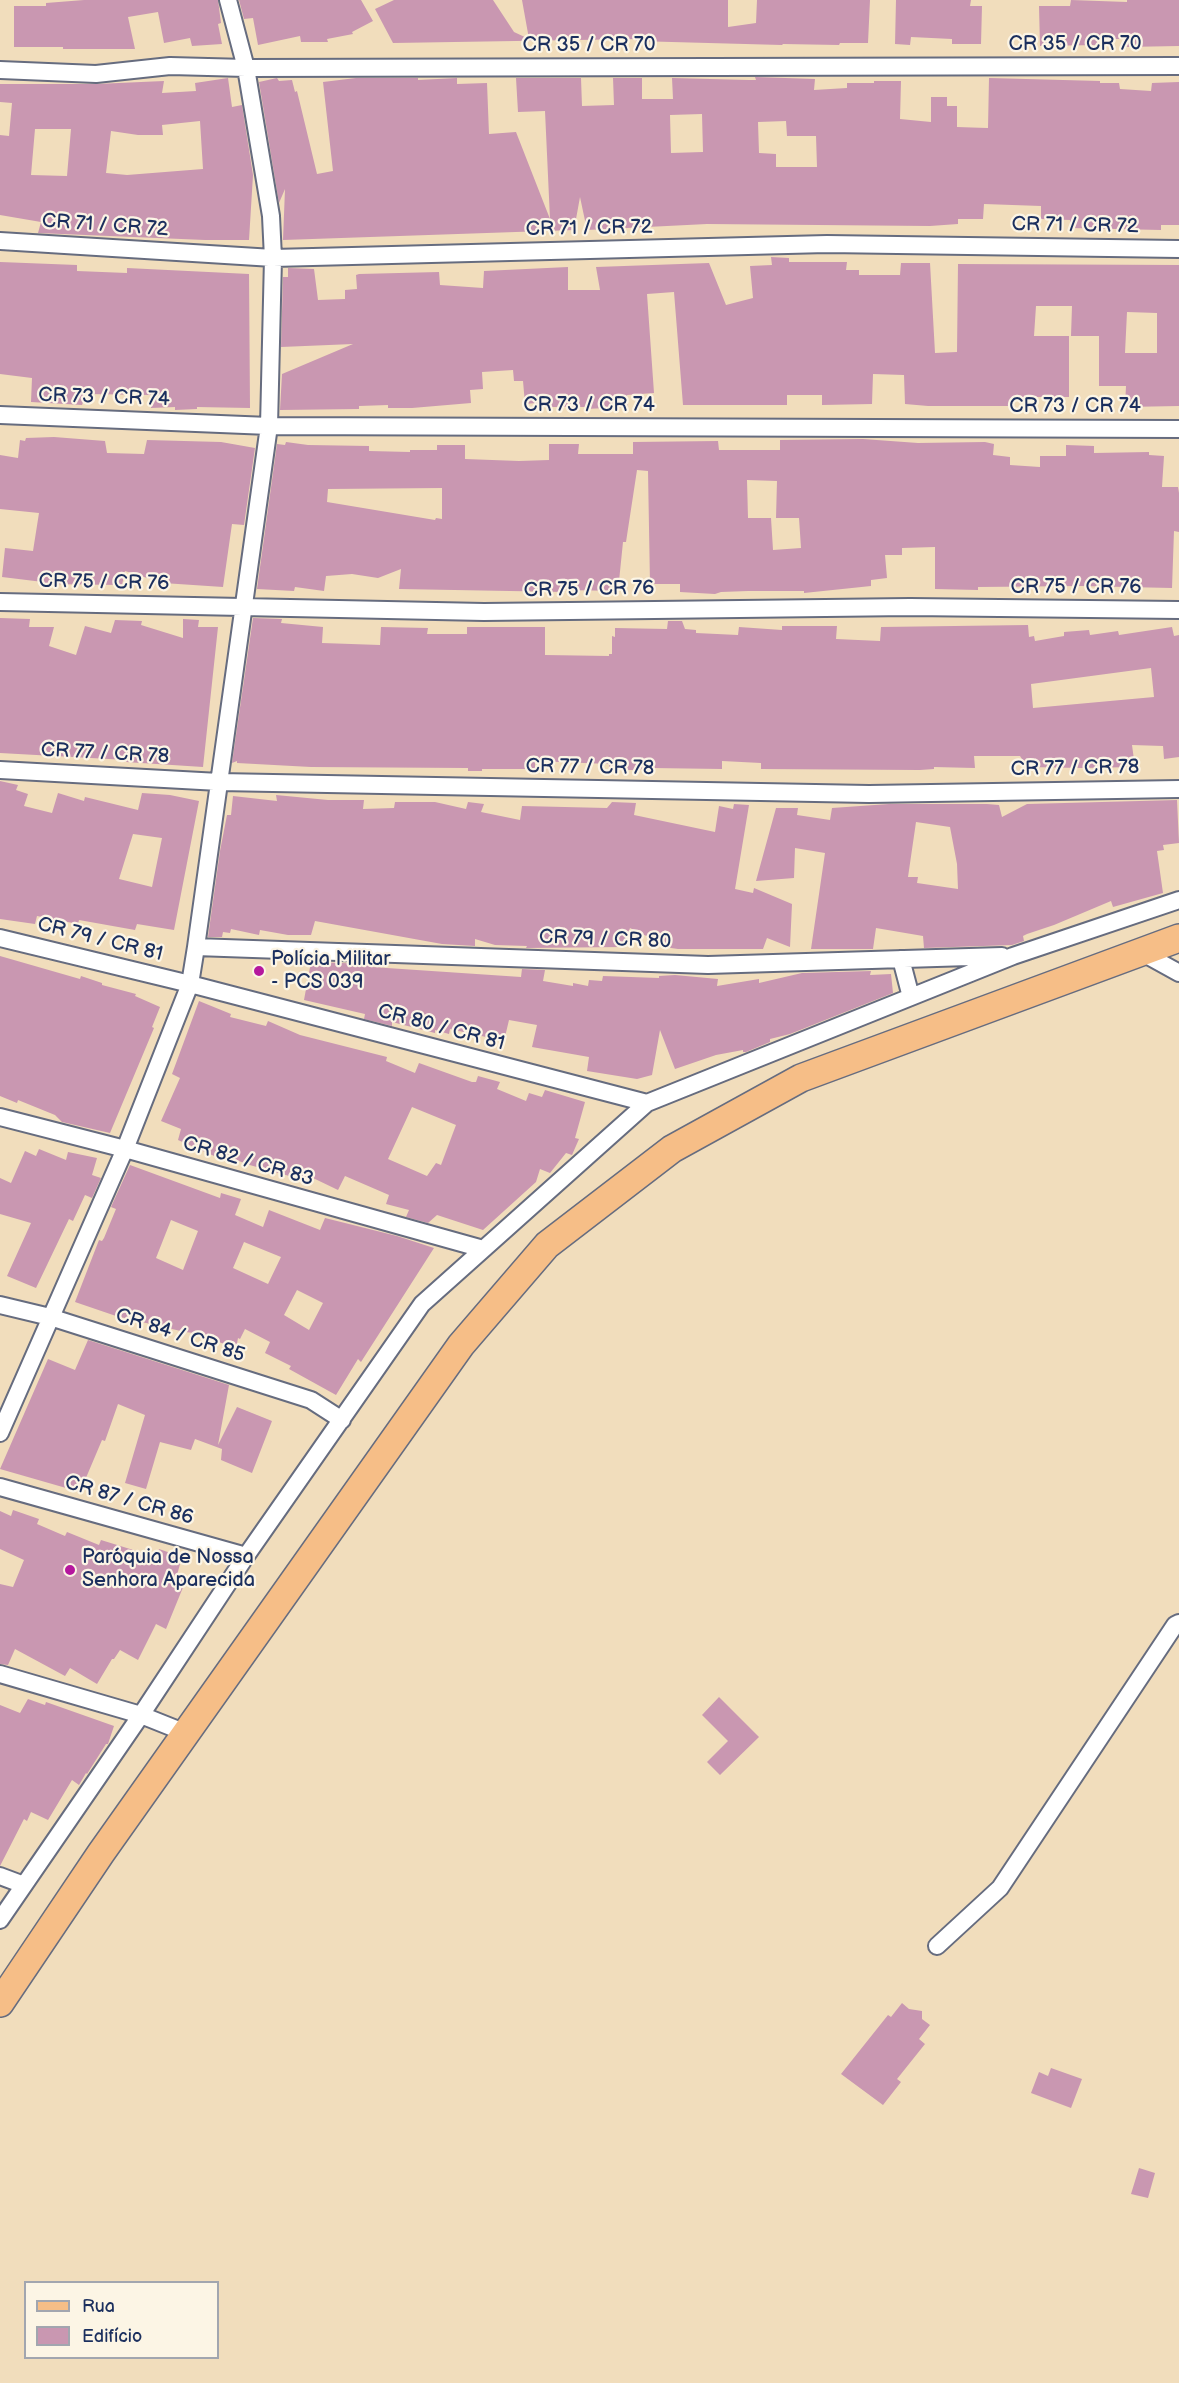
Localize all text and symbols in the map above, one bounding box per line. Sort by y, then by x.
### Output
street label: CR 35 / CR 70 [1009,33,1141,57]
street label: CR 35 / CR 70 [523,34,655,58]
street label: CR 71 / CR 72 [41,210,169,242]
street label: CR 71 / CR 72 [1011,213,1139,239]
street label: CR 71 / CR 72 [525,216,653,242]
street label: CR 73 / CR 74 [38,384,170,412]
street label: CR 73 / CR 74 [523,394,655,418]
street label: CR 73 / CR 74 [1009,395,1141,419]
street label: CR 75 / CR 76 [38,570,170,596]
street label: CR 75 / CR 76 [1011,576,1141,600]
street label: CR 75 / CR 76 [523,577,655,603]
street label: CR 77 / CR 78 [40,739,170,769]
street label: CR 77 / CR 78 [525,755,655,781]
street label: CR 77 / CR 78 [1010,756,1140,782]
street label: CR 79 / CR 81 [35,913,165,967]
street label: CR 79 / CR 80 [538,926,672,954]
place label: Polícia Militar - PCS 039 [271,948,391,995]
marker: Polícia Militar - PCS 039 [252,964,266,978]
street label: CR 80 / CR 81 [375,1000,507,1056]
street label: CR 82 / CR 83 [180,1132,316,1192]
street label: CR 84 / CR 85 [112,1304,248,1368]
street label: CR 87 / CR 86 [62,1471,196,1531]
place label: Paróquia de Nossa Senhora Aparecida [82,1546,255,1593]
marker: Paróquia de Nossa Senhora Aparecida [63,1563,77,1577]
legend [24,2281,219,2359]
text: Rua [82,2296,115,2317]
text: Edifício [82,2326,142,2347]

